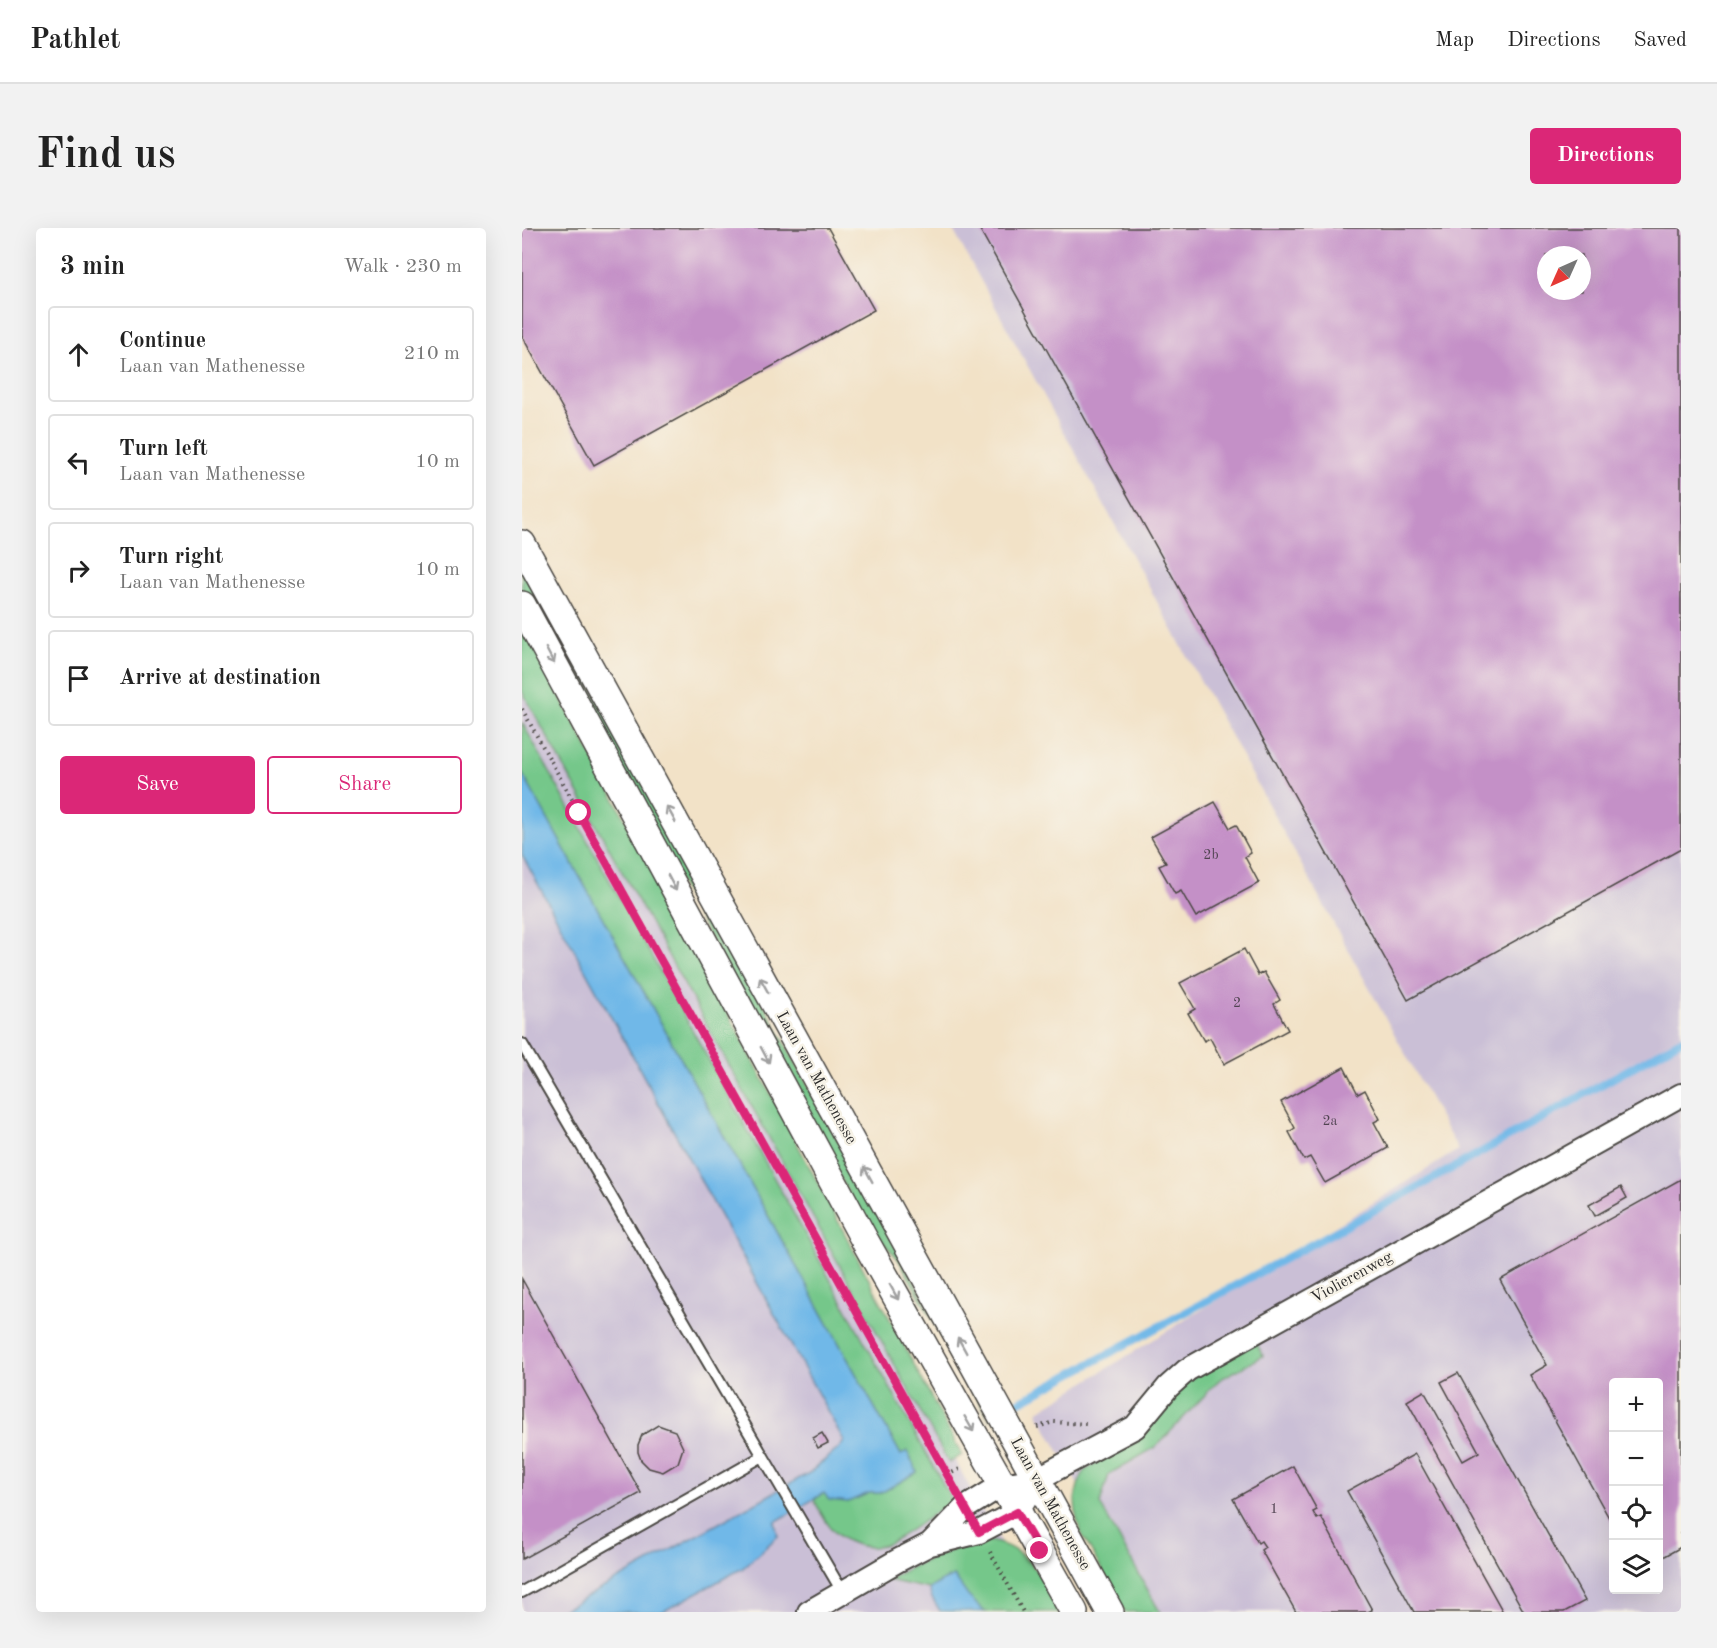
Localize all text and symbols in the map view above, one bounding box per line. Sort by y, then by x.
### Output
text: Pathlet [30,27,121,55]
text: Map [1435,30,1474,51]
text: Directions [1507,30,1601,51]
text: Saved [1634,30,1687,51]
button: Directions [1530,128,1681,184]
text: Find us [36,135,175,177]
north arrow [1537,246,1591,300]
text: 3 min [60,254,125,280]
text: Walk · 230 m [343,257,462,277]
text: Continue [119,330,206,352]
icon: ahead [62,338,95,371]
text: 210 m [404,344,460,364]
text: Laan van Mathenesse [119,357,305,377]
text: Turn left [119,438,208,460]
icon: left [62,446,95,479]
text: 10 m [415,452,460,472]
text: Laan van Mathenesse [119,465,305,485]
text: Turn right [119,546,223,568]
icon: right [62,554,95,587]
text: 10 m [415,560,460,580]
text: Laan van Mathenesse [119,573,305,593]
one-way arrow [544,647,556,664]
icon: arrive [62,662,95,695]
text: Arrive at destination [119,667,321,689]
button: Save [60,756,255,814]
button: Share [267,756,462,814]
route start [565,799,591,825]
one-way arrow [664,806,676,823]
house number: 2b [1203,848,1219,862]
one-way arrow [666,874,678,891]
one-way arrow [758,977,770,994]
house number: 2 [1233,996,1241,1010]
street label: Laan van Mathenesse [773,1009,859,1147]
one-way arrow [760,1045,771,1063]
house number: 2a [1322,1114,1338,1128]
one-way arrow [862,1166,874,1183]
street label: Violierenweg [1309,1249,1396,1307]
one-way arrow [888,1283,900,1300]
one-way arrow [956,1337,968,1354]
map controls [1609,1378,1663,1594]
button: + [1609,1378,1663,1432]
one-way arrow [963,1415,975,1432]
button: − [1609,1432,1663,1486]
street label: Laan van Mathenesse [1007,1435,1093,1573]
button: locate [1609,1486,1663,1540]
house number: 1 [1270,1502,1278,1516]
route end [1026,1537,1052,1563]
button: layers [1609,1540,1663,1594]

